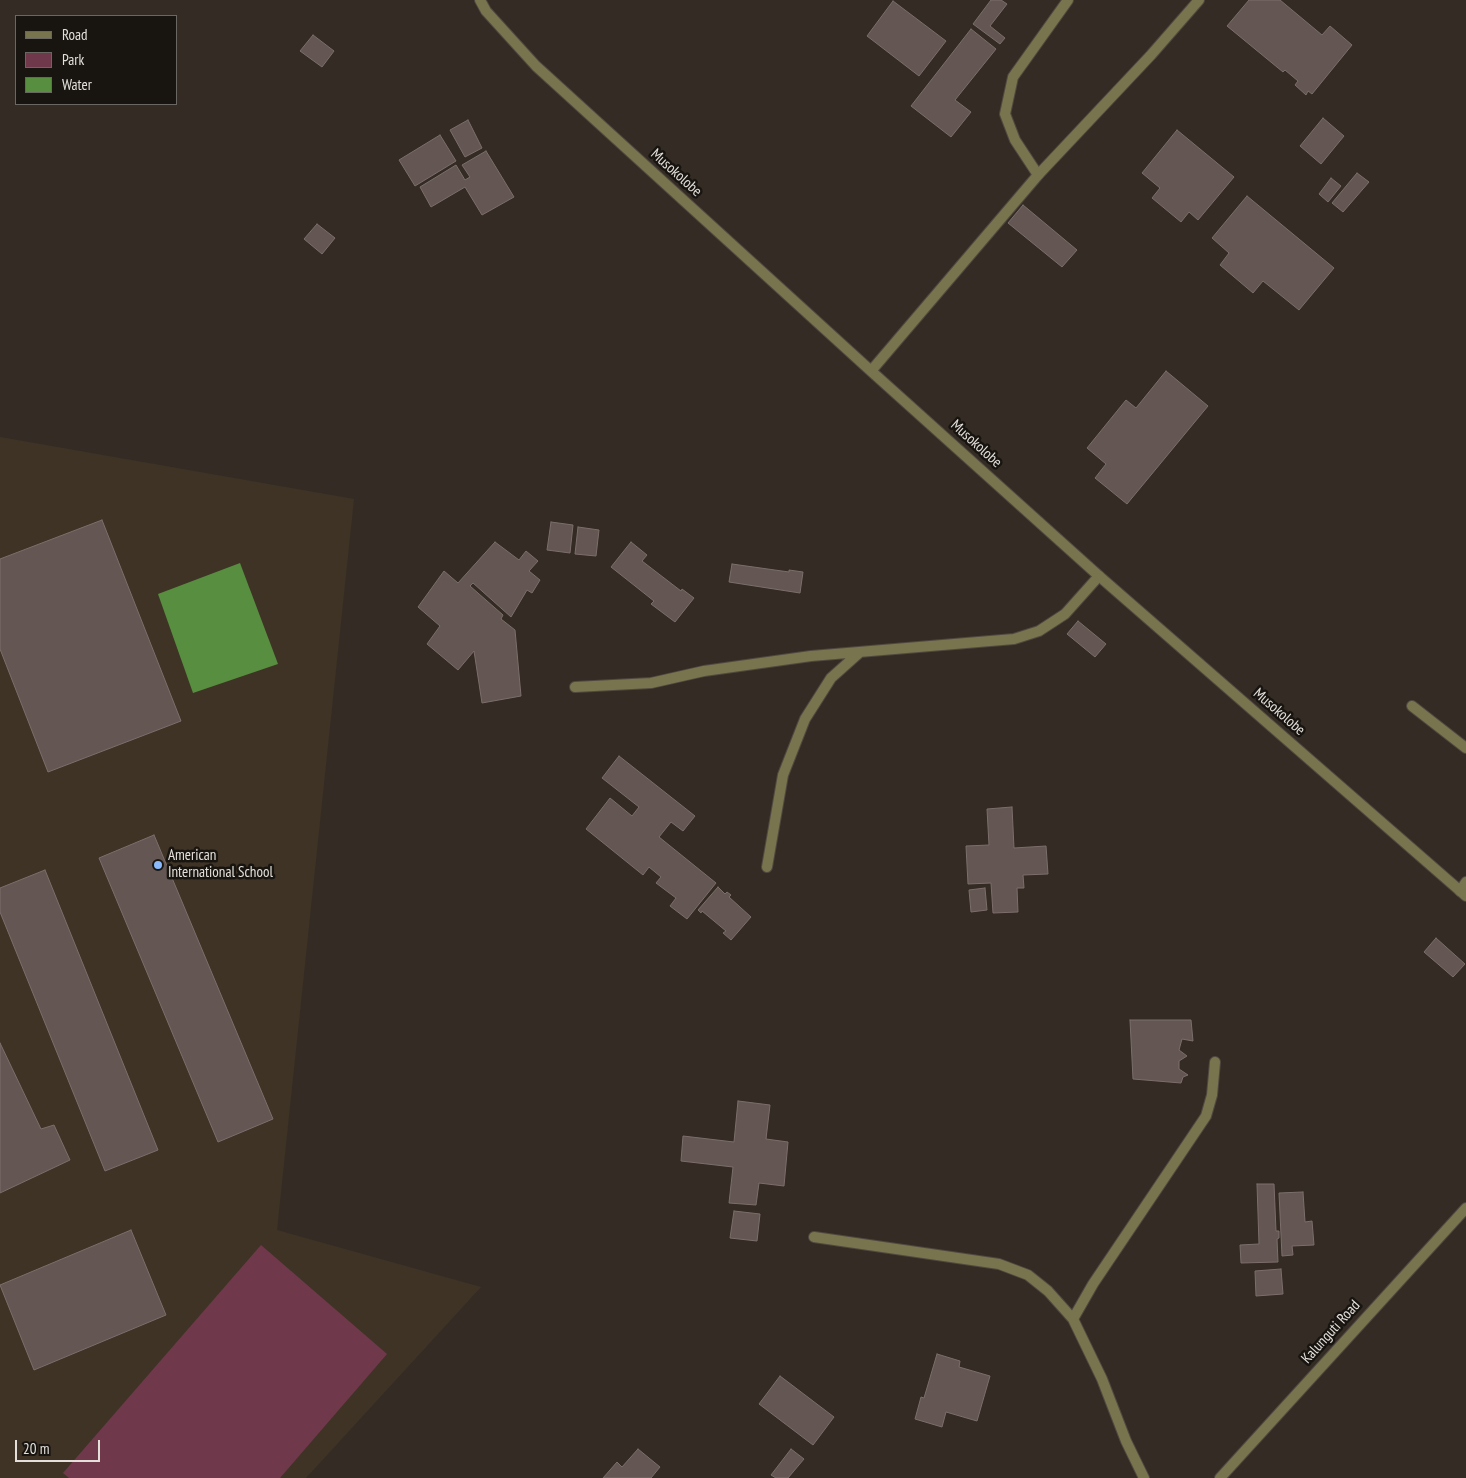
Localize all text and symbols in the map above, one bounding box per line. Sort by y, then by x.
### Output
legend [15,15,178,105]
text: Road [62,25,88,44]
text: Park [62,50,84,69]
text: Water [62,75,92,94]
street label: Musokolobe [647,145,705,201]
street label: Musokolobe [947,416,1005,472]
street label: Musokolobe [1250,685,1308,739]
place label: American International School [168,847,273,882]
marker: American International School [152,859,164,871]
street label: Kalunguti Road [1298,1297,1364,1367]
scale bar [18,1430,102,1462]
text: 20 m [23,1439,49,1458]

